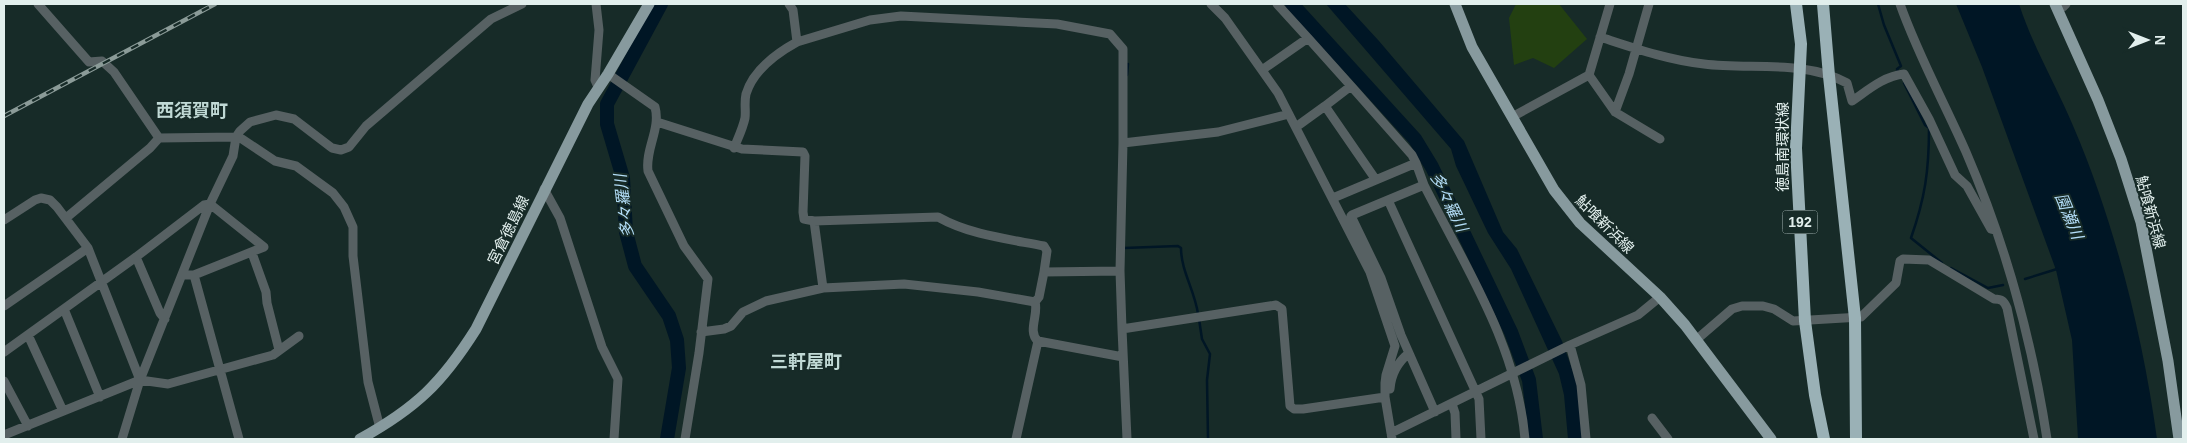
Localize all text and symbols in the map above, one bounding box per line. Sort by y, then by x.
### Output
north arrow [2122,15,2172,65]
text: N [2152,35,2168,45]
district label: 西須賀町 [156,101,228,121]
street label: 徳島南環状線 [1774,102,1791,192]
water label: 多々羅川 [1427,170,1472,236]
water label: 多々羅川 [611,171,636,239]
street label: 鮎喰新浜線 [2133,174,2169,250]
street label: 鮎喰新浜線 [1572,191,1638,257]
water label: 園瀬川 [2052,191,2087,243]
street label: 宮倉徳島線 [484,193,532,267]
road number: 192 [1782,210,1818,233]
district label: 三軒屋町 [770,352,842,372]

